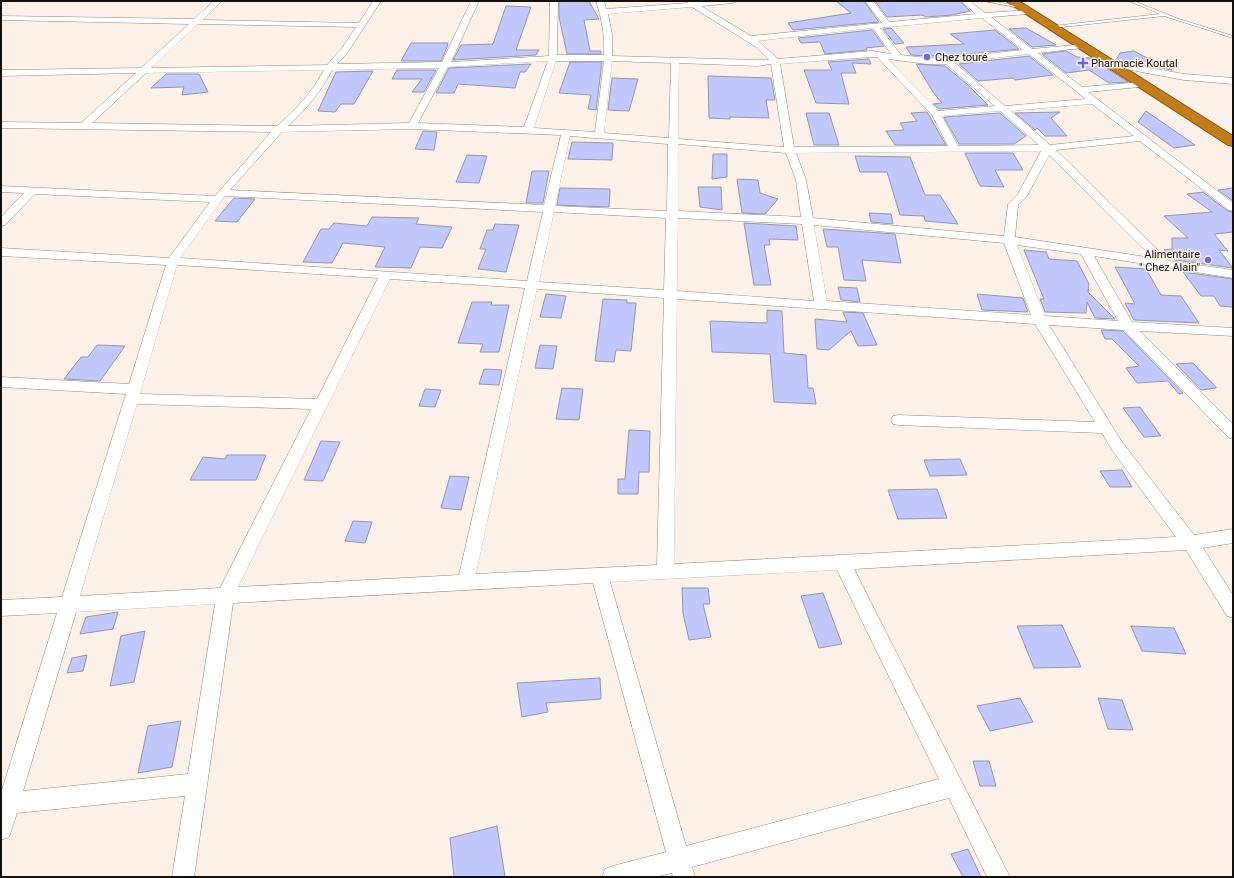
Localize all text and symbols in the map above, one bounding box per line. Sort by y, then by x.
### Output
place label: Chez touré [935,51,988,64]
marker: Chez touré [922,52,932,62]
place label: Pharmacie Koutal [1091,57,1178,70]
marker: Pharmacie Koutal [1078,58,1088,68]
place label: Alimentaire " Chez Alain" [1139,248,1200,274]
marker: Alimentaire " Chez Alain" [1203,255,1213,265]

